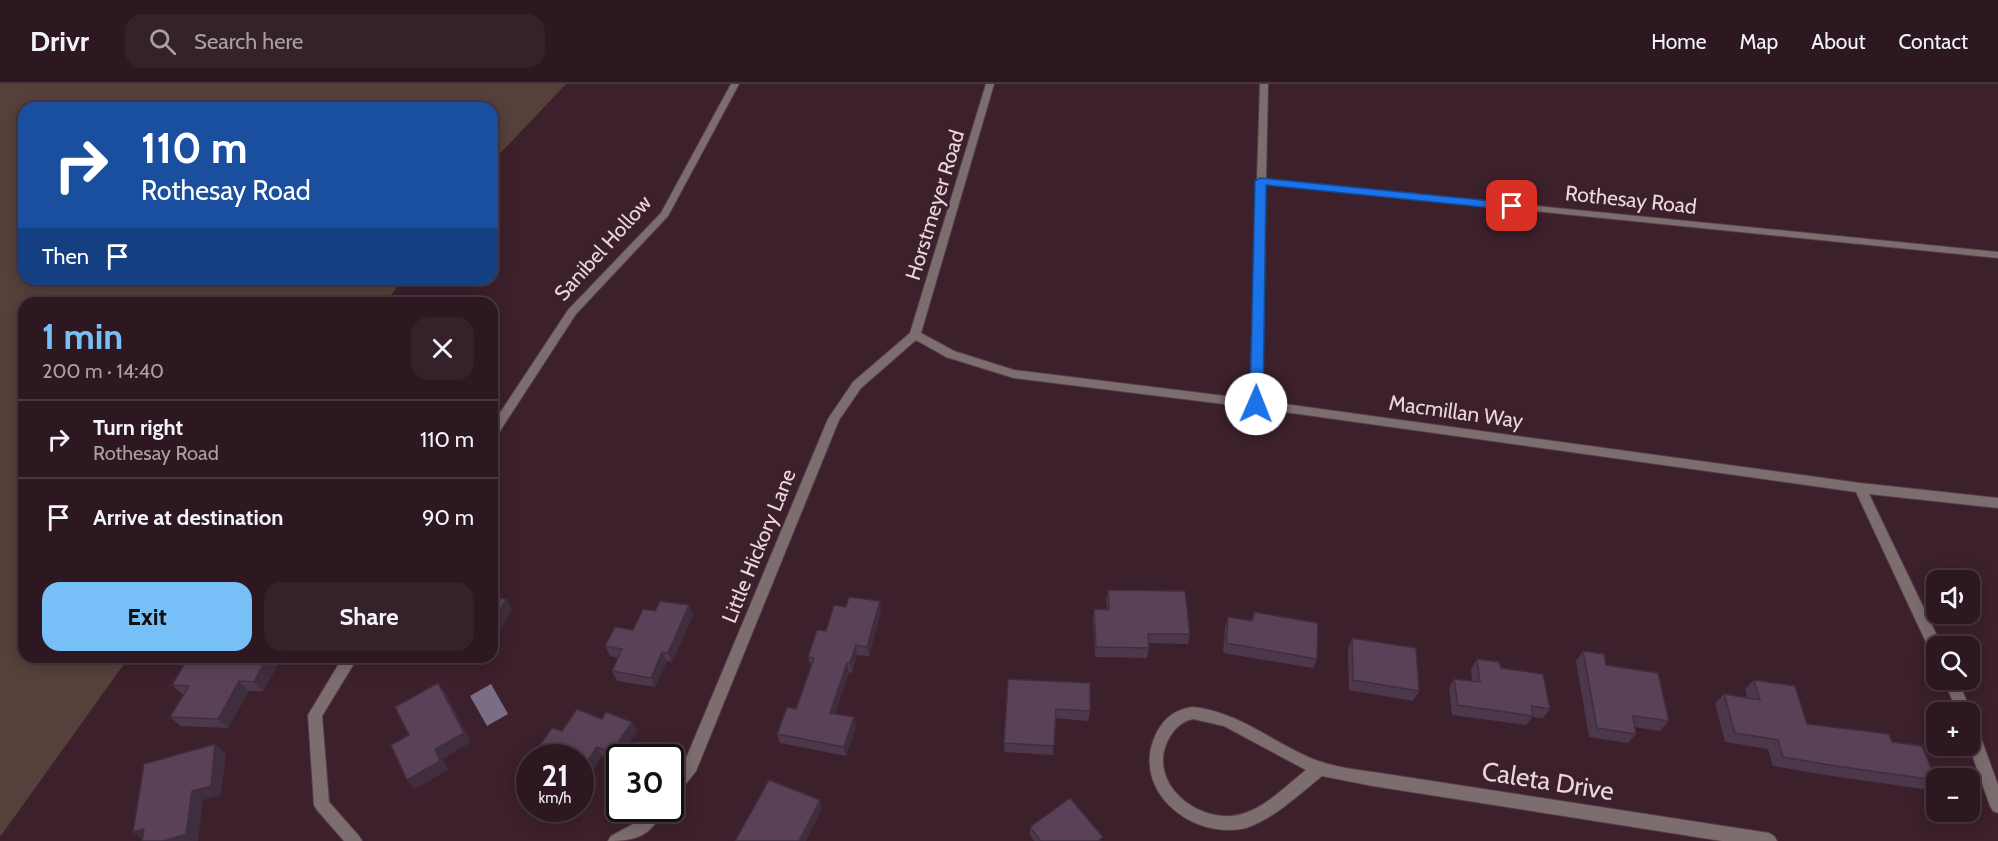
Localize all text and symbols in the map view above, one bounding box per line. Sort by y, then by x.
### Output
search box [125,14,545,68]
text: Drivr [30,24,89,58]
icon: search [146,25,179,58]
text: Search here [194,28,303,55]
text: Home [1651,29,1707,54]
text: Map [1740,29,1778,54]
text: About [1811,29,1865,54]
text: Contact [1898,29,1968,54]
text: 110 m [141,122,248,174]
icon: right [42,126,120,204]
street label: Horstmeyer Road [900,127,969,283]
text: Rothesay Road [141,174,311,207]
pin [1486,180,1537,231]
street label: Rothesay Road [1564,180,1698,219]
icon: arrive [1495,189,1528,222]
street label: Sanibel Hollow [549,190,656,306]
icon: arrive [101,240,134,273]
text: Then [42,243,89,270]
text: 1 min [42,314,123,358]
button: close [411,317,474,380]
text: 200 m · 14:40 [42,359,164,383]
position arrow [1224,372,1288,436]
street label: Macmillan Way [1387,390,1525,433]
text: Turn right [93,414,183,441]
icon: right [42,423,75,456]
text: 110 m [420,426,474,453]
text: Rothesay Road [93,441,219,465]
street label: Little Hickory Lane [716,465,801,626]
icon: arrive [42,501,75,534]
text: Arrive at destination [93,504,283,531]
text: 90 m [422,504,474,531]
map controls [1926,570,1980,822]
button: sound [1926,570,1980,624]
button: Exit [42,582,252,651]
button: Share [264,582,474,651]
button: search [1926,636,1980,690]
button: + [1926,702,1980,756]
speed limit sign: 30 [606,744,684,822]
street label: Caleta Drive [1480,755,1616,807]
text: 21 [542,757,568,794]
button: − [1926,768,1980,822]
text: km/h [539,789,571,807]

